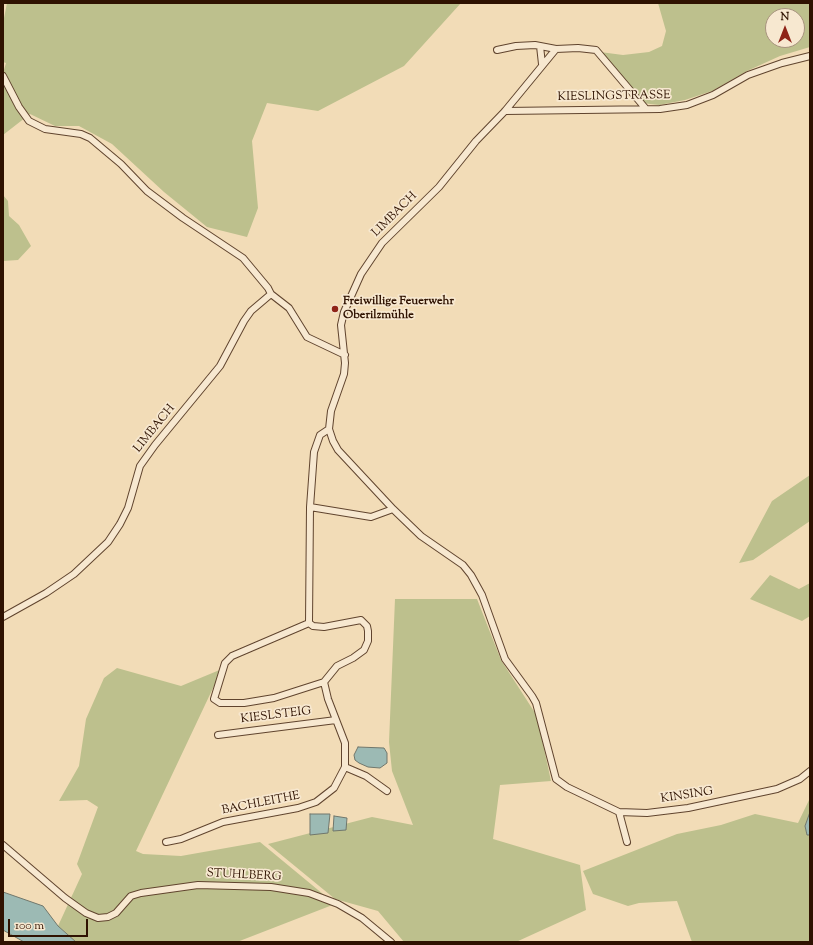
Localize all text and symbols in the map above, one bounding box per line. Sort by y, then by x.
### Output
north arrow [765,8,805,48]
text: N [781,9,789,25]
street label: KIESLINGSTRASSE [557,89,671,105]
street label: LIMBACH [369,189,421,241]
place label: Freiwillige Feuerwehr Oberilzmühle [343,295,454,323]
marker: Freiwillige Feuerwehr Oberilzmühle [330,304,340,314]
street label: LIMBACH [131,402,179,456]
street label: KIESLSTEIG [240,705,312,727]
street label: KINSING [660,785,714,807]
street label: BACHLEITHE [221,789,301,819]
street label: STUHLBERG [206,867,282,885]
scale bar [10,911,90,937]
text: 100 m [15,917,44,935]

